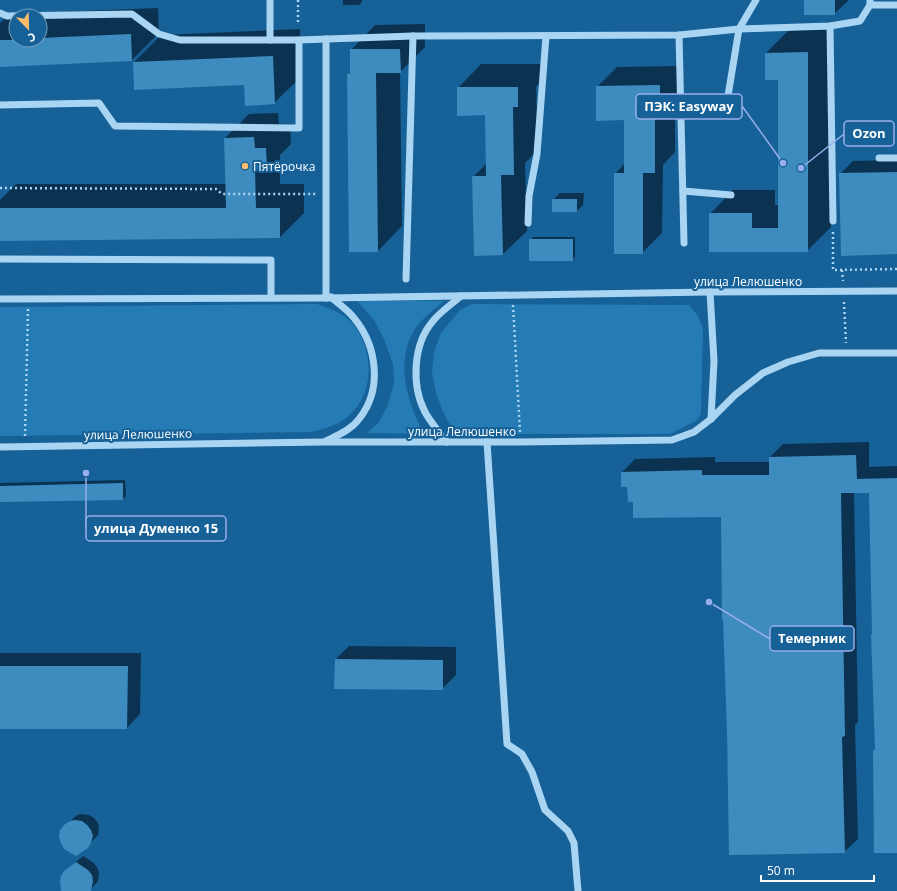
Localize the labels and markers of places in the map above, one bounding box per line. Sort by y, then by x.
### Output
callout: ПЭК: Easyway [636,94,742,119]
callout: Ozon [844,121,894,146]
place label: Пятёрочка [253,158,315,175]
marker: Пятёрочка [240,161,250,171]
callout: улица Думенко 15 [86,516,226,541]
callout: Темерник [770,626,854,651]

